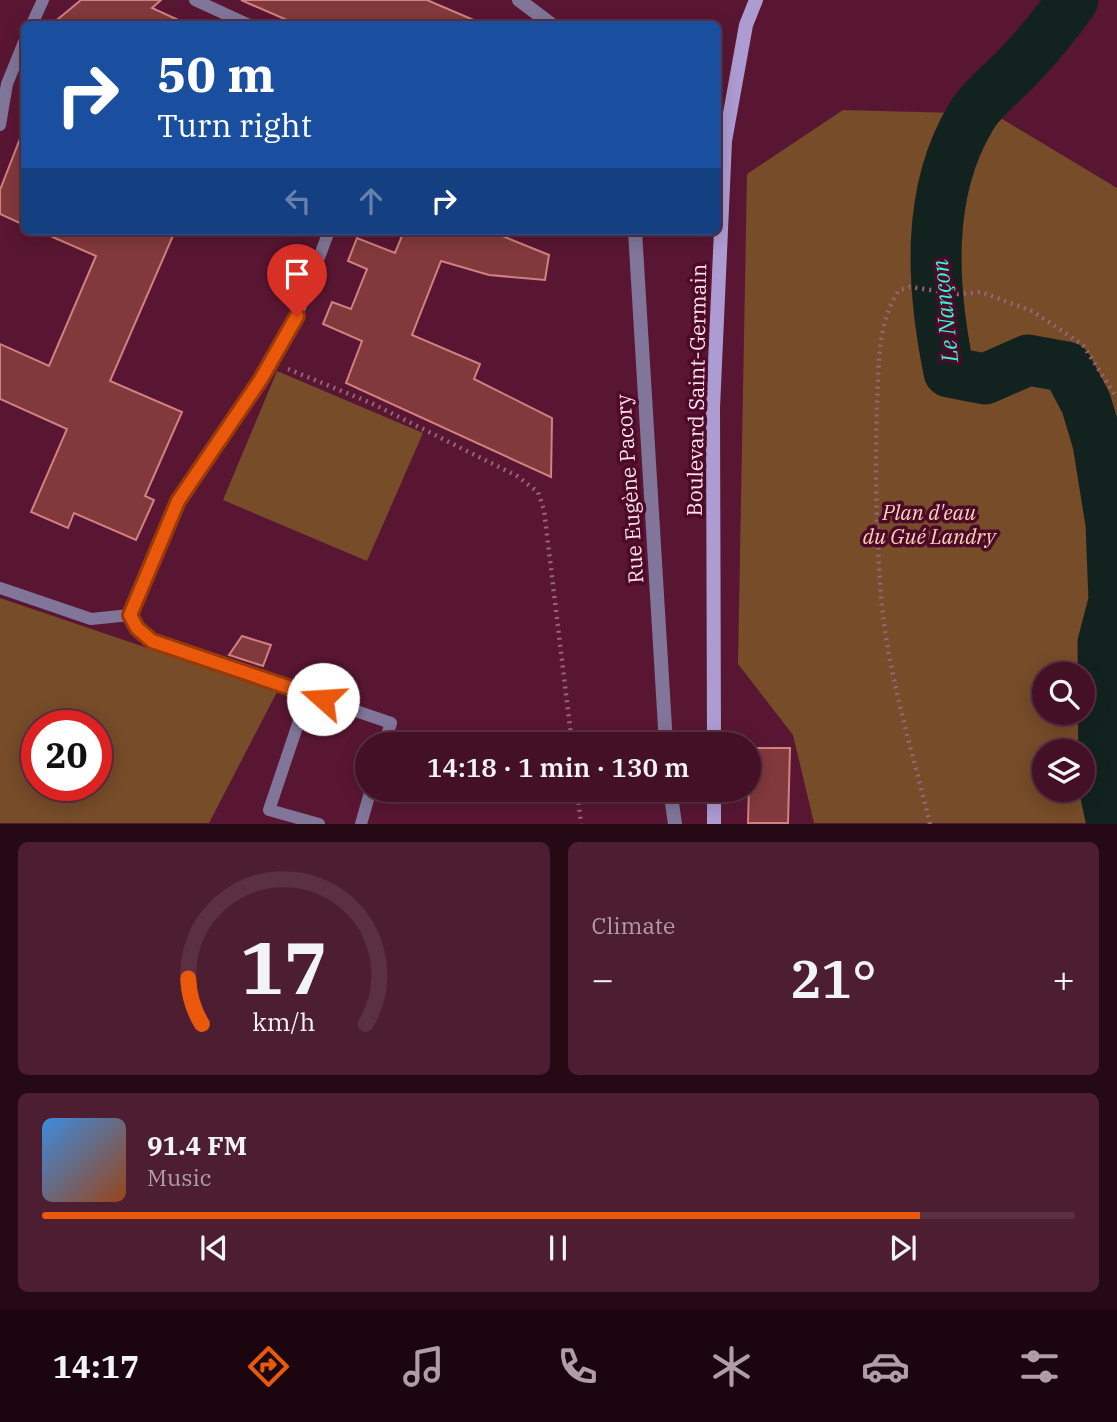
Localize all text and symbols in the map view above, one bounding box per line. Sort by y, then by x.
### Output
text: 50 m [157,42,275,105]
icon: right [42,49,133,140]
text: Turn right [157,104,312,146]
icon: left [279,182,317,220]
icon: ahead [352,182,390,220]
icon: right [425,182,463,220]
pin [267,244,327,316]
icon: arrive [278,255,316,293]
water label: Le Nançon [924,258,964,365]
street label: Boulevard Saint-Germain [680,264,712,516]
street label: Rue Eugène Pacory [608,393,650,585]
park label: Plan d'eau du Gué Landry [863,498,998,550]
position arrow [286,662,360,736]
map controls [1032,662,1095,802]
button: search [1032,662,1095,725]
speed limit sign: 20 [21,710,112,801]
button: layers [1032,739,1095,802]
text: 14:18 · 1 min · 130 m [427,750,689,784]
text: Climate [592,910,675,940]
text: 17 [240,920,327,1015]
text: 21° [790,945,877,1012]
text: − [592,954,614,1003]
text: + [1052,954,1075,1003]
text: km/h [252,1005,315,1038]
text: 91.4 FM [147,1128,247,1162]
text: Music [147,1162,212,1192]
icon: previous [195,1229,233,1267]
icon: pause [539,1229,577,1267]
icon: next [884,1229,922,1267]
icon: directions [244,1342,293,1391]
icon: music [399,1342,448,1391]
icon: phone [553,1342,602,1391]
icon: climate [707,1342,756,1391]
icon: car [861,1342,910,1391]
icon: filters [1015,1342,1064,1391]
text: 14:17 [53,1345,139,1387]

